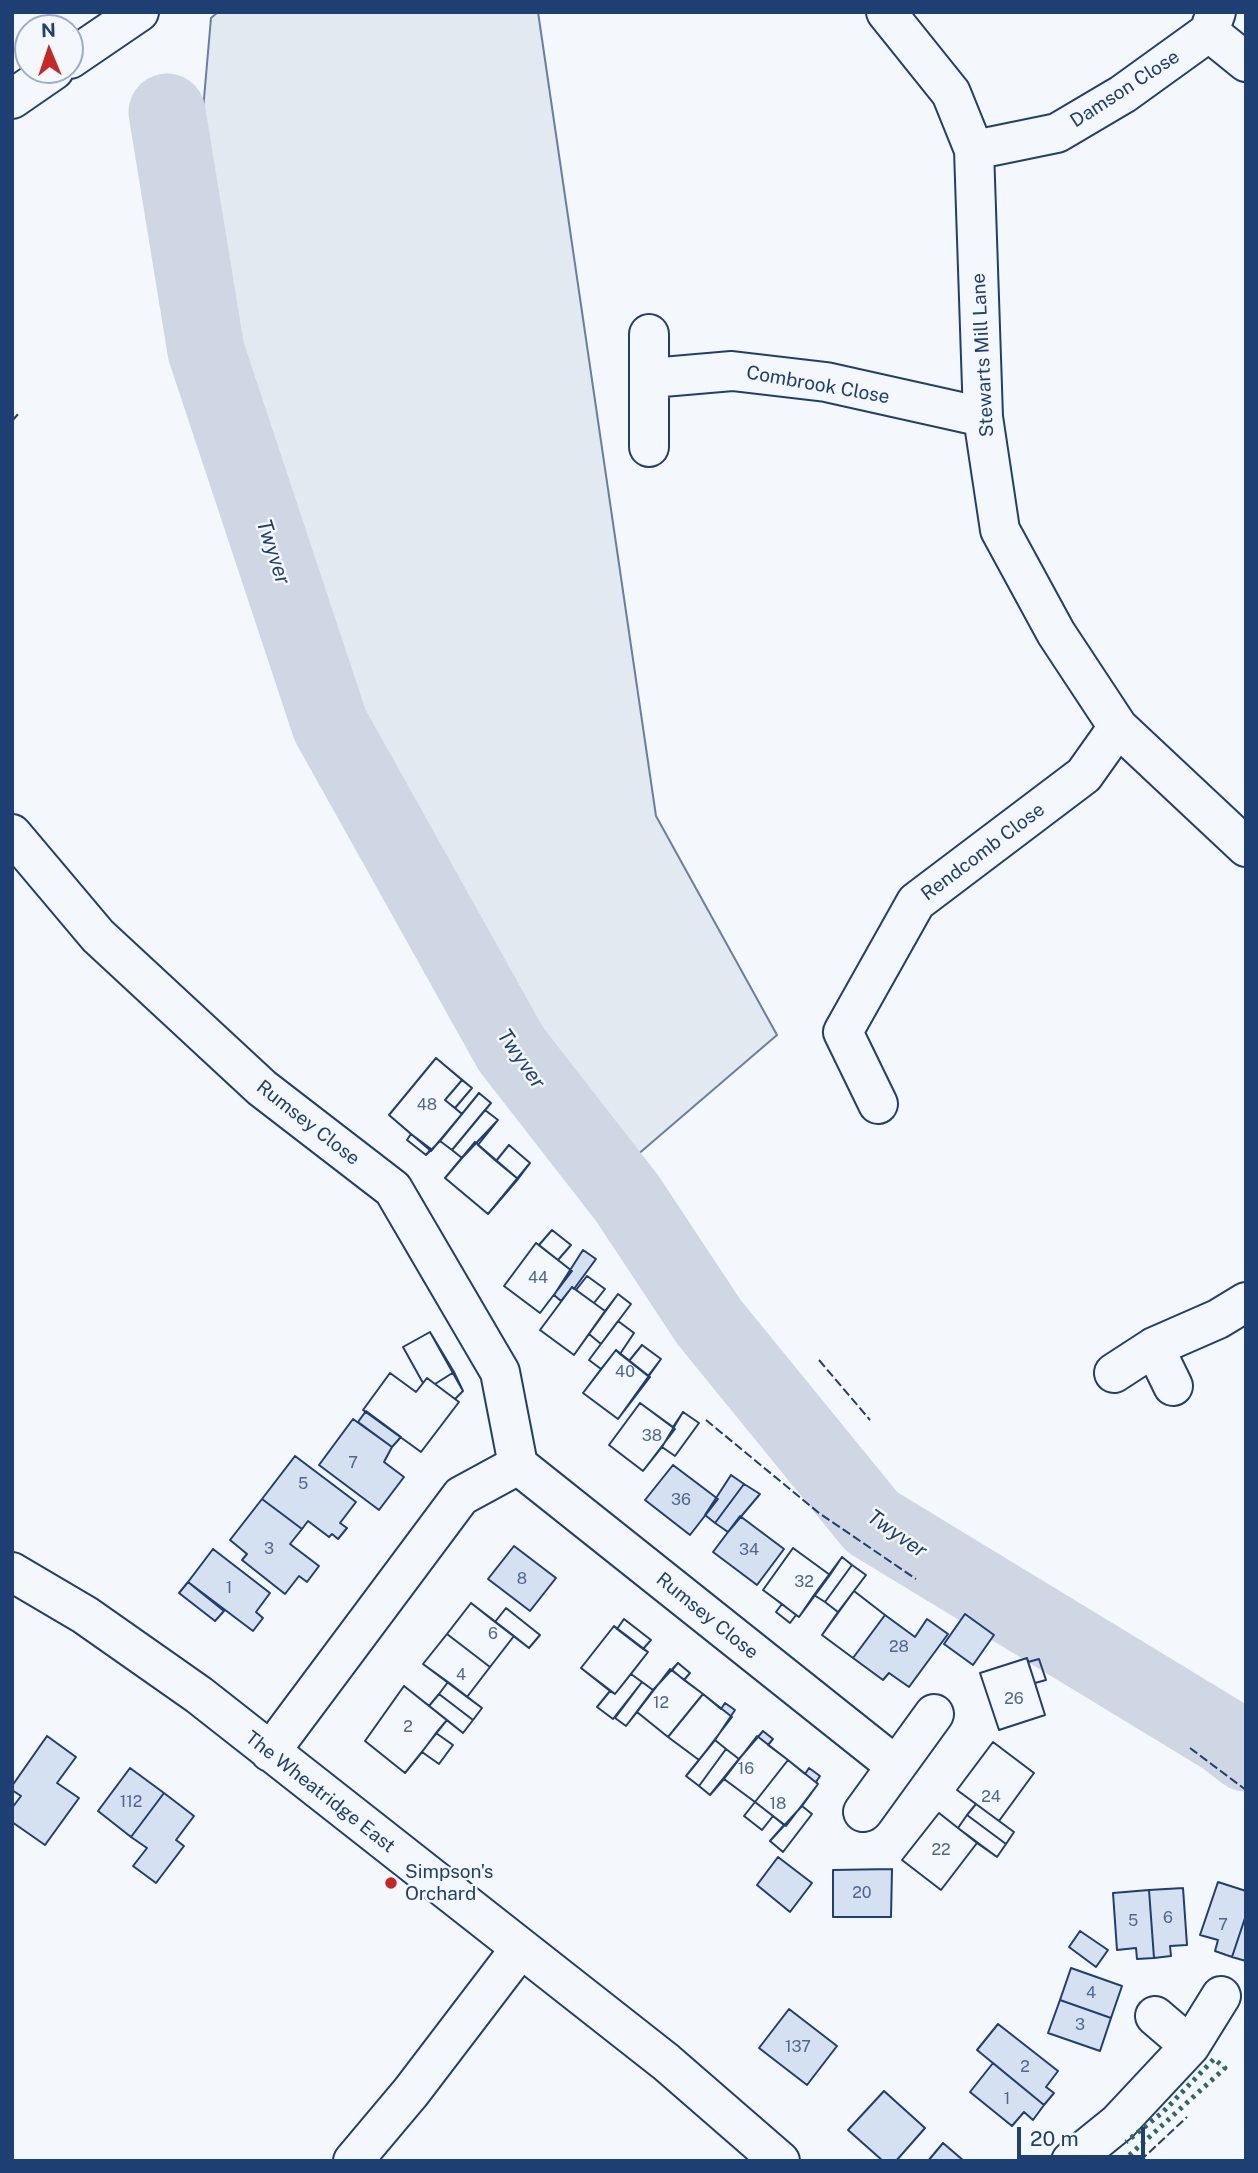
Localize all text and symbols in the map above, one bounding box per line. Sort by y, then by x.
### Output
north arrow [14,14,84,84]
text: N [41,19,56,41]
street label: Damson Close [1066,45,1184,133]
street label: Stewarts Mill Lane [967,272,999,438]
street label: Combrook Close [745,361,891,409]
water label: Twyver [251,516,295,588]
street label: Rendcomb Close [917,798,1049,906]
water label: Twyver [491,1024,551,1094]
street label: Rumsey Close [252,1076,364,1170]
house number: 48 [417,1095,437,1115]
house number: 44 [528,1268,548,1288]
house number: 40 [615,1362,635,1382]
house number: 38 [642,1426,662,1446]
house number: 7 [348,1453,358,1473]
house number: 5 [298,1474,308,1494]
house number: 36 [671,1490,691,1510]
water label: Twyver [862,1504,932,1564]
house number: 3 [264,1539,274,1559]
house number: 34 [739,1540,759,1560]
street label: Rumsey Close [651,1568,763,1664]
house number: 8 [517,1569,527,1589]
house number: 32 [794,1572,814,1592]
house number: 1 [226,1578,232,1598]
house number: 6 [488,1624,498,1644]
house number: 28 [889,1637,909,1657]
house number: 4 [456,1665,466,1685]
house number: 26 [1004,1689,1024,1709]
house number: 12 [653,1693,669,1713]
house number: 2 [403,1717,413,1737]
street label: The Wheatridge East [240,1726,400,1858]
house number: 16 [738,1759,754,1779]
house number: 24 [981,1787,1001,1807]
house number: 112 [120,1792,142,1812]
house number: 18 [770,1794,786,1814]
house number: 22 [931,1840,951,1860]
place label: Simpson's Orchard [405,1861,493,1905]
marker: Simpson's Orchard [383,1875,399,1891]
house number: 20 [852,1883,872,1903]
house number: 6 [1163,1908,1173,1928]
house number: 5 [1128,1911,1138,1931]
house number: 7 [1218,1915,1228,1935]
house number: 4 [1086,1983,1096,2003]
house number: 3 [1075,2015,1085,2035]
house number: 137 [785,2037,811,2057]
house number: 2 [1020,2057,1030,2077]
house number: 1 [1004,2089,1010,2109]
scale bar [1020,2114,1148,2158]
text: 20 m [1030,2126,1079,2151]

